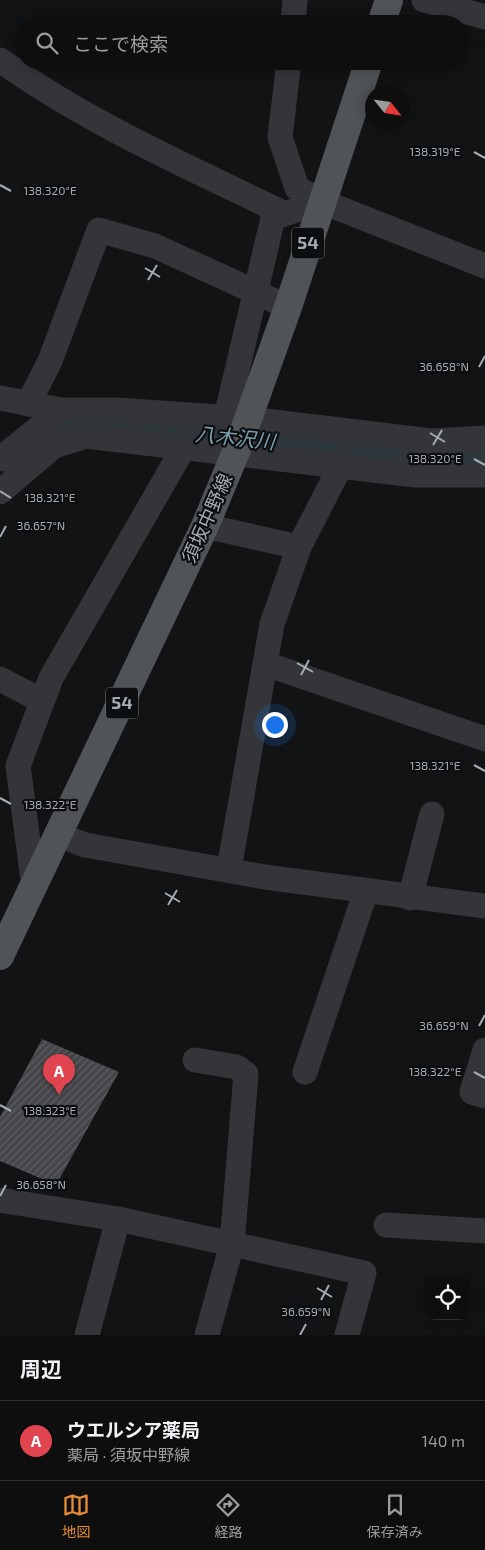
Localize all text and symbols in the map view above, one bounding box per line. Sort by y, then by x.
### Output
search box [15,15,470,70]
icon: search [33,29,61,57]
text: ここで検索 [73,32,168,55]
north arrow [365,85,410,130]
text: 138.319°E [410,144,461,158]
text: 138.320°E [23,183,77,197]
road number: 54 [292,228,324,258]
text: 36.658°N [419,359,469,373]
water label: 八木沢川 [194,421,278,453]
text: 138.320°E [408,451,462,465]
street label: 須坂中野線 [177,470,236,566]
text: 138.321°E [25,490,76,504]
text: 36.657°N [17,518,65,532]
road number: 54 [106,688,138,718]
your location [262,712,288,738]
text: 138.321°E [410,758,461,772]
text: 138.322°E [24,797,77,811]
text: 36.659°N [419,1018,469,1032]
pin: A [43,1054,75,1095]
text: 138.322°E [409,1064,462,1078]
text: 138.323°E [24,1103,77,1117]
text: 36.658°N [16,1177,66,1191]
map controls [425,1275,470,1320]
button: locate [425,1275,470,1320]
text: 36.659°N [281,1304,331,1318]
text: 周辺 [20,1356,62,1381]
text: ウエルシア薬局 [67,1418,200,1441]
text: A [31,1431,41,1450]
text: 140 m [422,1431,465,1450]
text: 薬局 · 須坂中野線 [67,1445,190,1464]
tab: 地図 [62,1491,90,1541]
tab: 経路 [214,1491,242,1541]
tab: 保存済み [367,1491,423,1541]

